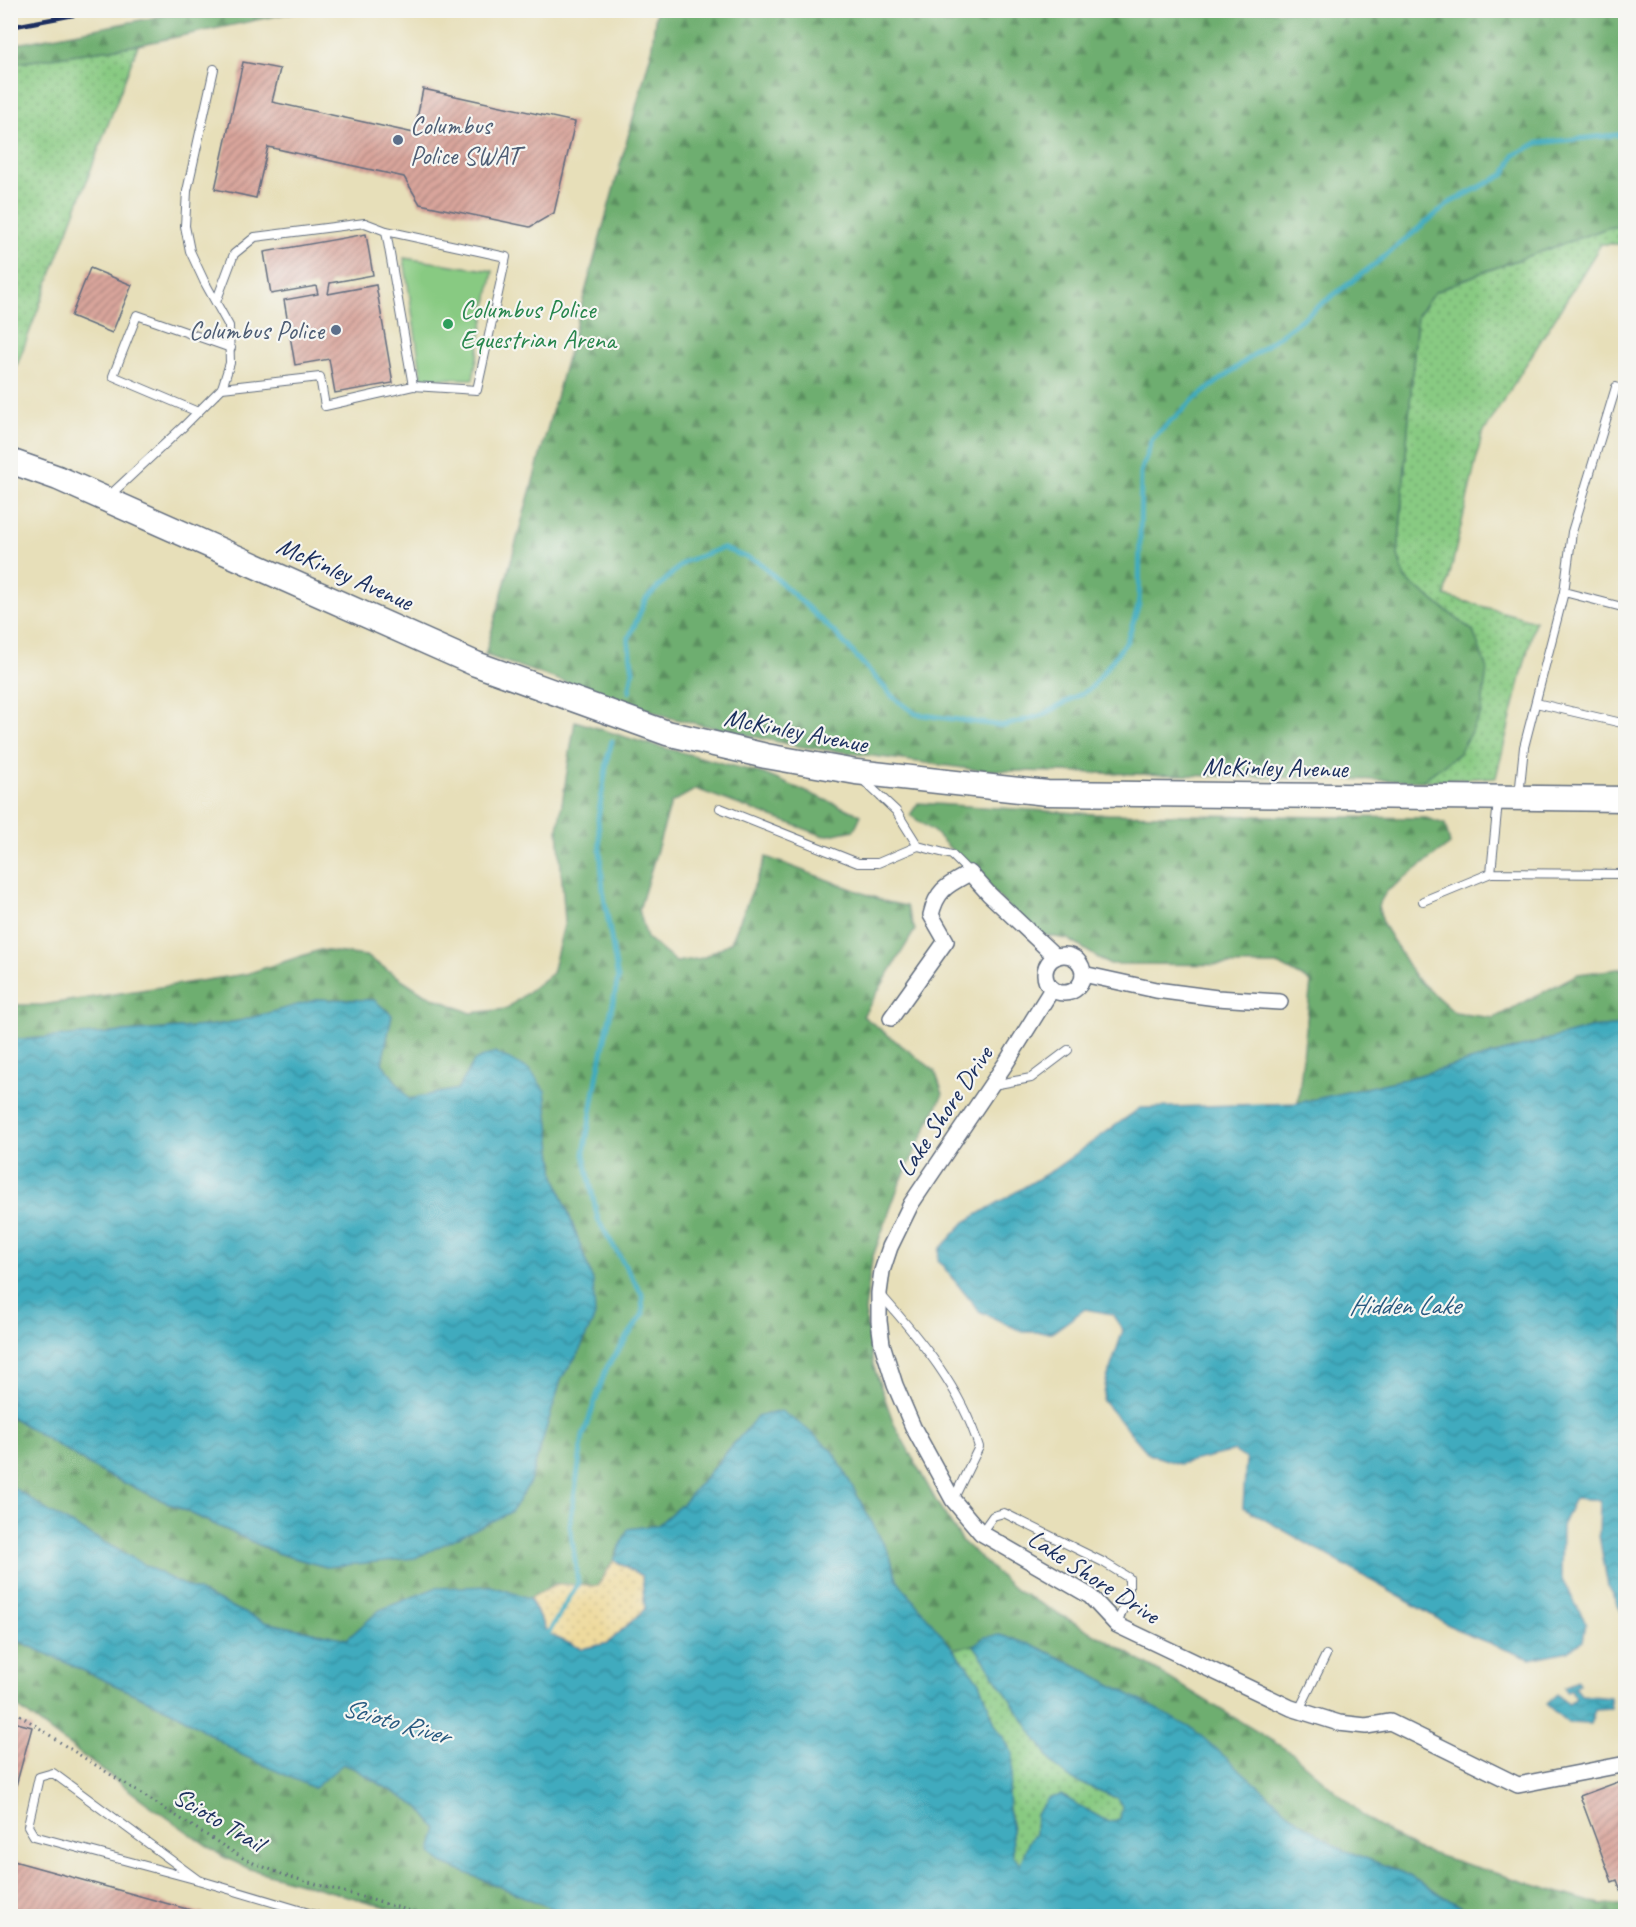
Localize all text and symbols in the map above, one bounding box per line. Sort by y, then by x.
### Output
place label: Columbus Police SWAT [410,109,526,172]
marker: Columbus Police SWAT [391,133,405,147]
place label: Columbus Police Equestrian Arena [460,293,618,356]
place label: Columbus Police [189,314,326,347]
marker: Columbus Police Equestrian Arena [441,317,455,331]
marker: Columbus Police [329,323,343,337]
street label: McKinley Avenue [272,529,419,619]
street label: McKinley Avenue [721,700,872,761]
street label: McKinley Avenue [1202,750,1349,785]
street label: Lake Shore Drive [889,1038,1001,1183]
water label: Hidden Lake [1349,1288,1464,1322]
street label: Lake Shore Drive [1022,1522,1167,1632]
water label: Scioto River [339,1690,458,1754]
street label: Scioto Trail [167,1780,274,1862]

